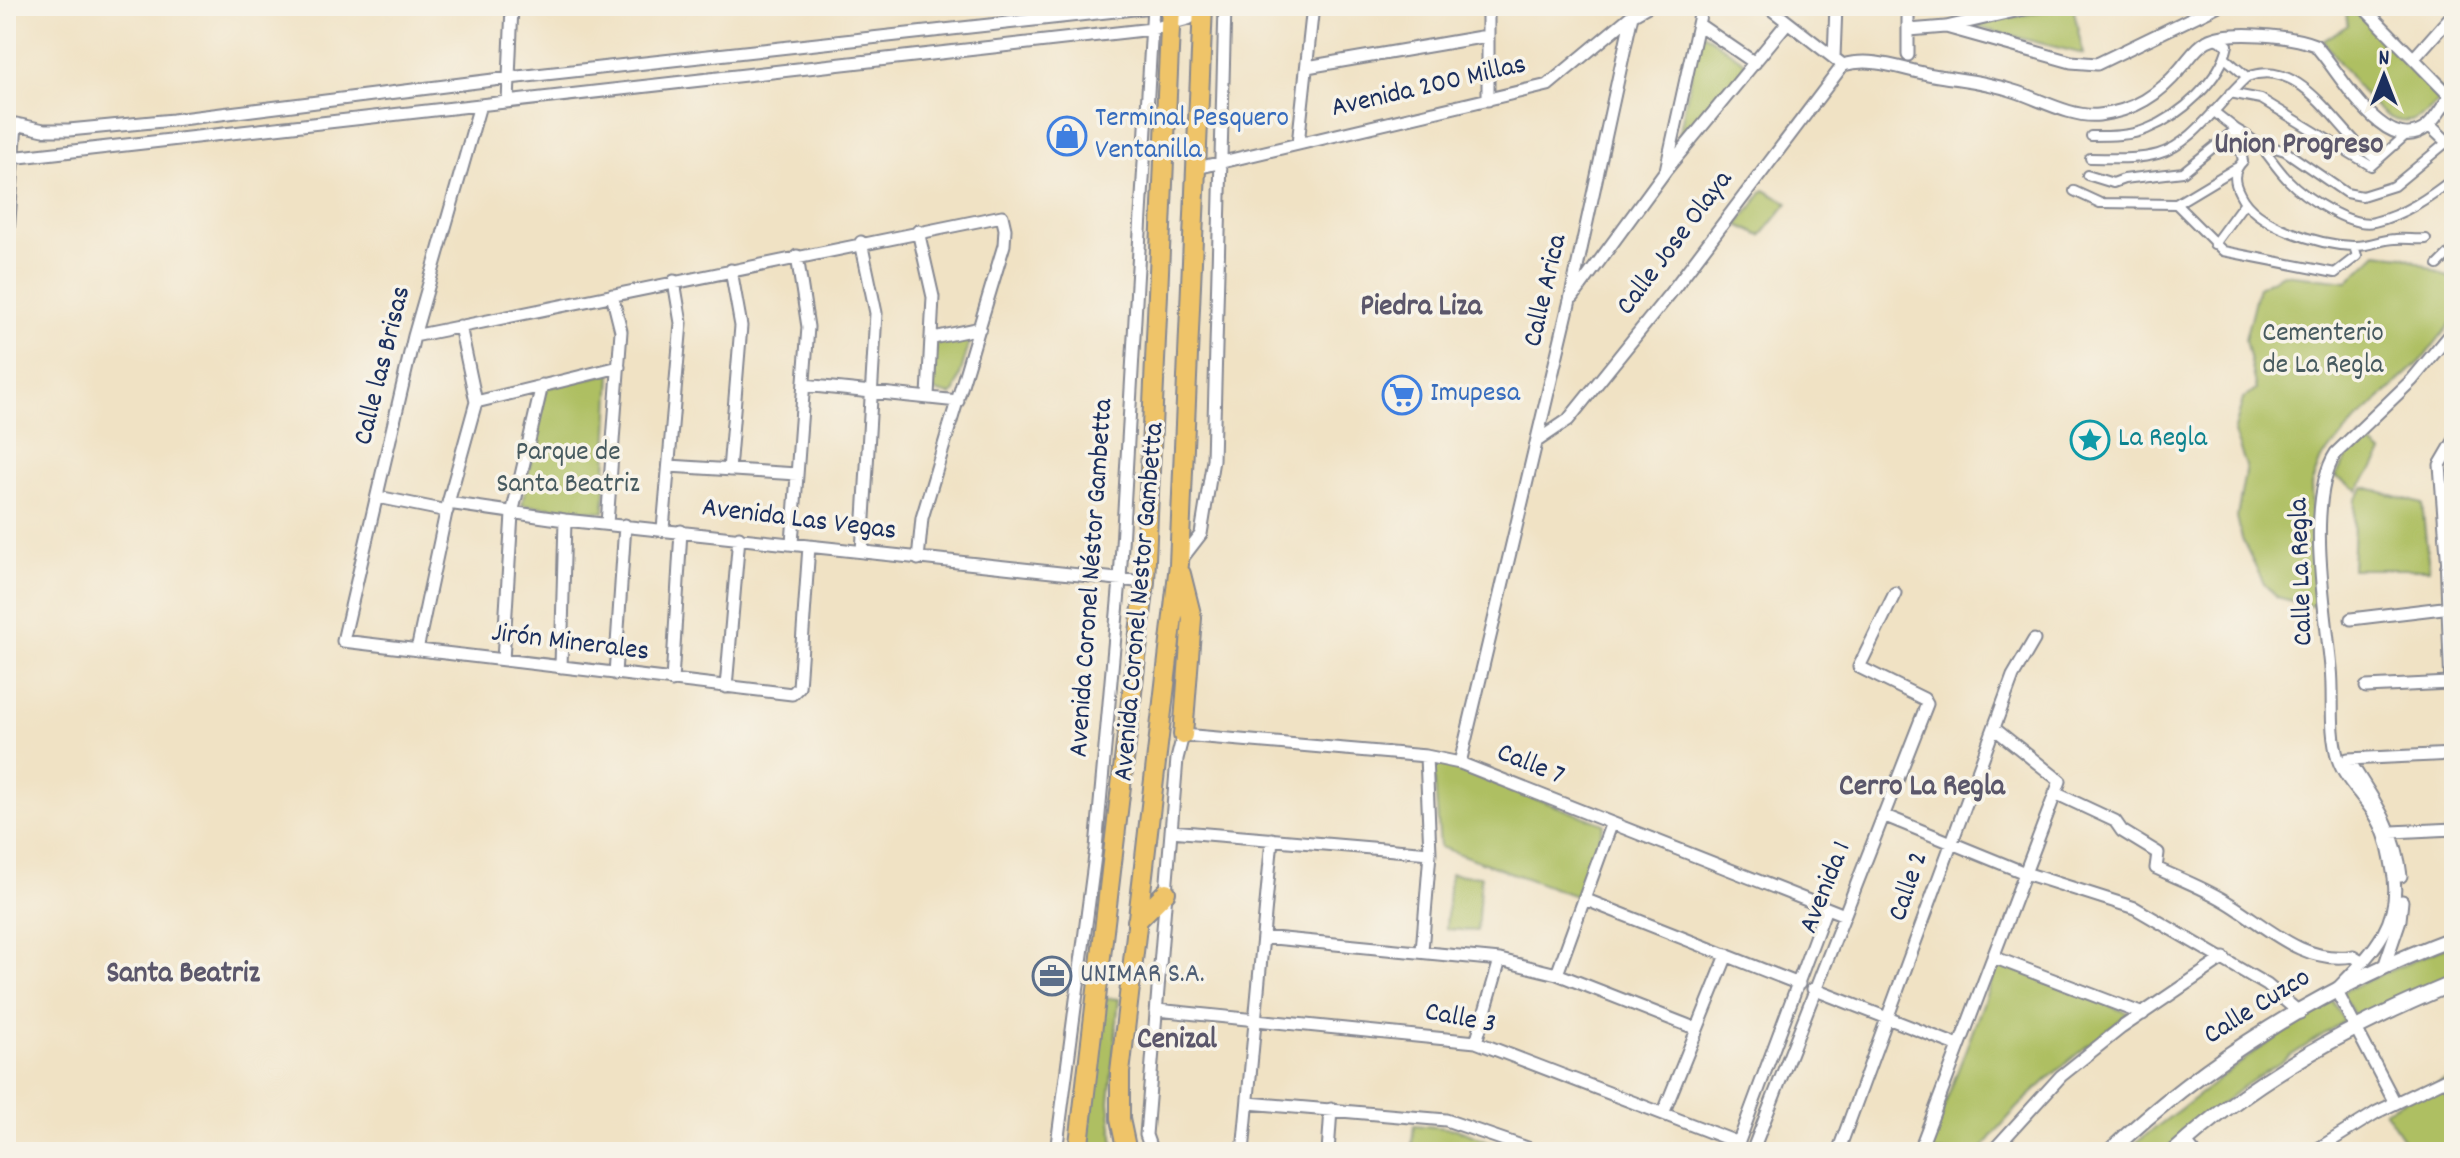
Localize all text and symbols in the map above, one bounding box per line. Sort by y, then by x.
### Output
north arrow [2344,36,2424,116]
text: N [2379,44,2390,75]
street label: Avenida 200 Millas [1328,46,1530,130]
place label: Terminal Pesquero Ventanilla [1095,100,1289,172]
shop icon: Terminal Pesquero Ventanilla [1046,115,1088,157]
district label: Union Progreso [2214,125,2384,168]
street label: Calle Jose Olaya [1608,162,1744,325]
street label: Calle Arica [1515,230,1580,351]
street label: Calle las Brisas [345,282,423,450]
district label: Piedra Liza [1360,287,1483,330]
park label: Cementerio de La Regla [2262,315,2384,387]
supermarket icon: Imupesa [1381,374,1423,416]
place label: Imupesa [1430,375,1521,415]
street label: Avenida Coronel Néstor Gambetta [1061,396,1126,759]
place icon: La Regla [2069,419,2111,461]
street label: Avenida Coronel Nestor Gambetta [1105,420,1177,783]
place label: La Regla [2118,420,2208,460]
park label: Parque de Santa Beatriz [496,434,640,506]
street label: Avenida Las Vegas [699,489,899,553]
street label: Calle La Regla [2280,496,2326,647]
street label: Jirón Minerales [489,614,651,674]
street label: Calle 7 [1490,734,1570,798]
district label: Cerro La Regla [1839,767,2006,810]
street label: Avenida 1 [1790,836,1864,940]
street label: Calle 2 [1879,847,1941,927]
district label: Santa Beatriz [106,954,260,997]
office icon: UNIMAR S.A. [1031,955,1073,997]
place label: UNIMAR S.A. [1080,956,1205,996]
street label: Calle Cuzco [2197,959,2319,1057]
street label: Calle 3 [1421,994,1499,1046]
district label: Cenizal [1137,1020,1218,1063]

